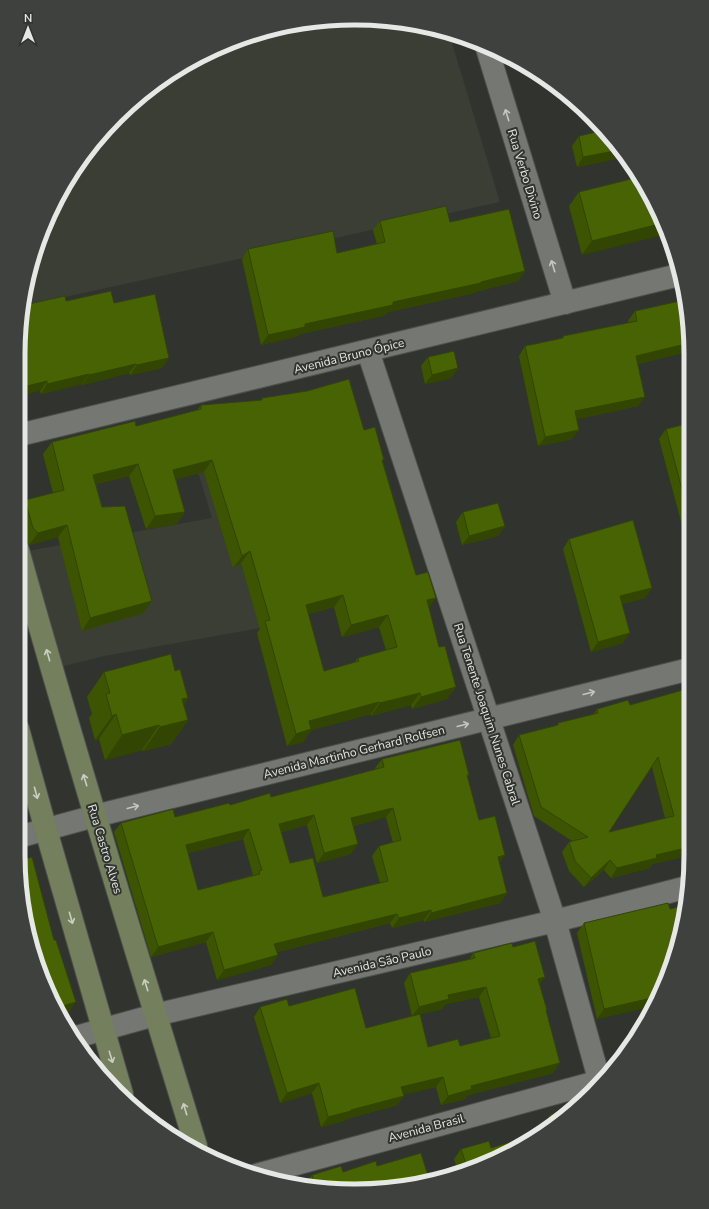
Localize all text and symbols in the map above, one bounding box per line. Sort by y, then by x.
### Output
north arrow [8,8,48,48]
text: N [24,11,32,26]
one-way arrow [503,109,510,122]
street label: Rua Verbo Divino [504,127,546,221]
one-way arrow [549,260,557,272]
street label: Avenida Bruno Ópice [292,335,406,377]
street label: Rua Tenente Joaquim Nunes Cabral [450,621,524,807]
one-way arrow [44,649,51,662]
one-way arrow [583,689,596,697]
one-way arrow [456,720,469,728]
street label: Avenida Martinho Gerhard Rolfsen [262,722,446,782]
one-way arrow [81,774,88,787]
one-way arrow [33,787,40,800]
street label: Rua Castro Alves [84,802,126,896]
one-way arrow [126,802,139,810]
one-way arrow [68,912,75,925]
street label: Avenida São Paulo [331,943,433,981]
one-way arrow [142,979,149,992]
one-way arrow [108,1050,115,1063]
one-way arrow [181,1103,188,1116]
street label: Avenida Brasil [386,1110,466,1146]

